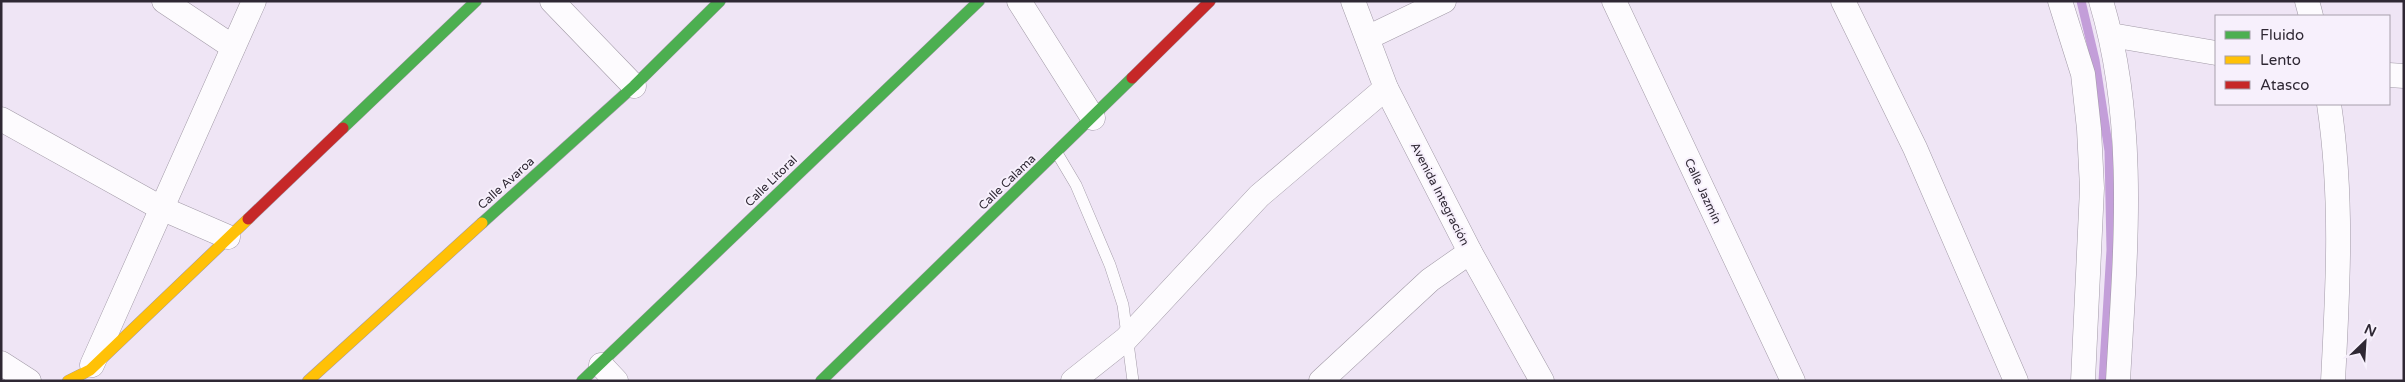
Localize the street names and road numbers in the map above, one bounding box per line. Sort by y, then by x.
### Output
street label: Avenida Integración [1408,140,1472,248]
street label: Calle Calama [976,151,1038,213]
street label: Calle Litoral [742,153,800,209]
street label: Calle Avaroa [475,154,537,212]
street label: Calle Jazmín [1682,156,1724,226]

